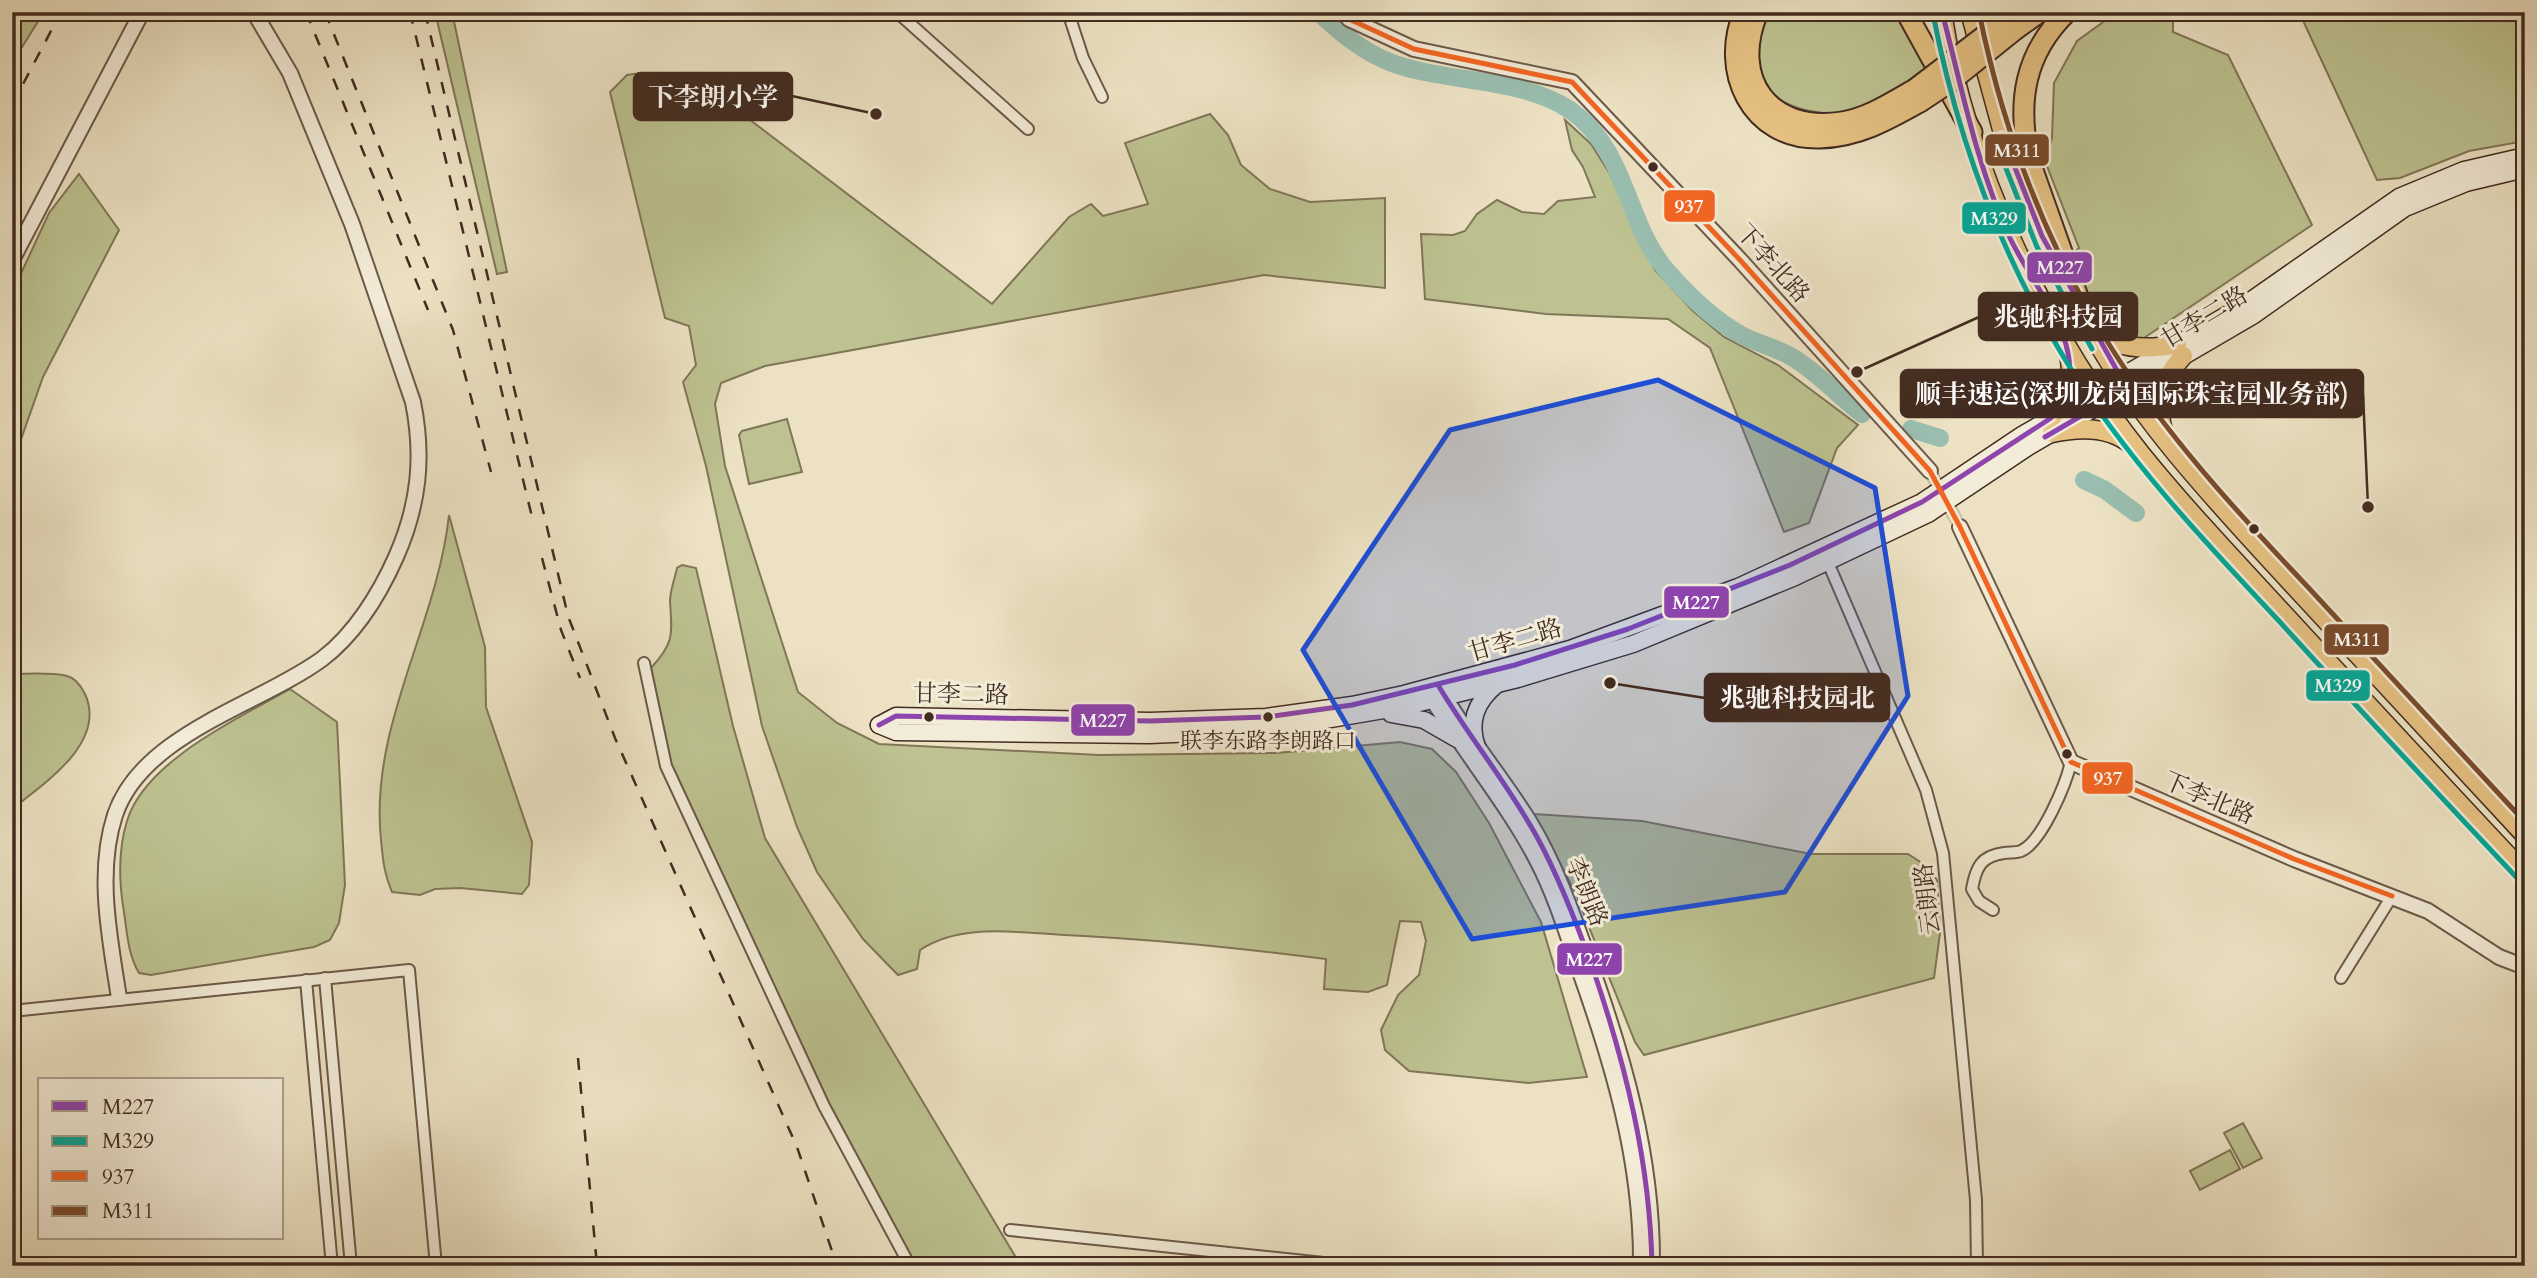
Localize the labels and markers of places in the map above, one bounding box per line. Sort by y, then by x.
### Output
callout: 下李朗小学 [634,73,792,120]
unlabelled marker [1646,160,1660,174]
callout: 兆驰科技园 [1979,293,2137,340]
callout: 顺丰速运(深圳龙岗国际珠宝园业务部) [1901,370,2363,417]
unlabelled marker [2247,522,2261,536]
callout: 兆驰科技园北 [1705,674,1889,721]
unlabelled marker [922,710,936,724]
marker: 联李东路李朗路口 [1261,710,1275,724]
place label: 联李东路李朗路口 [1180,726,1356,756]
unlabelled marker [2060,747,2074,761]

